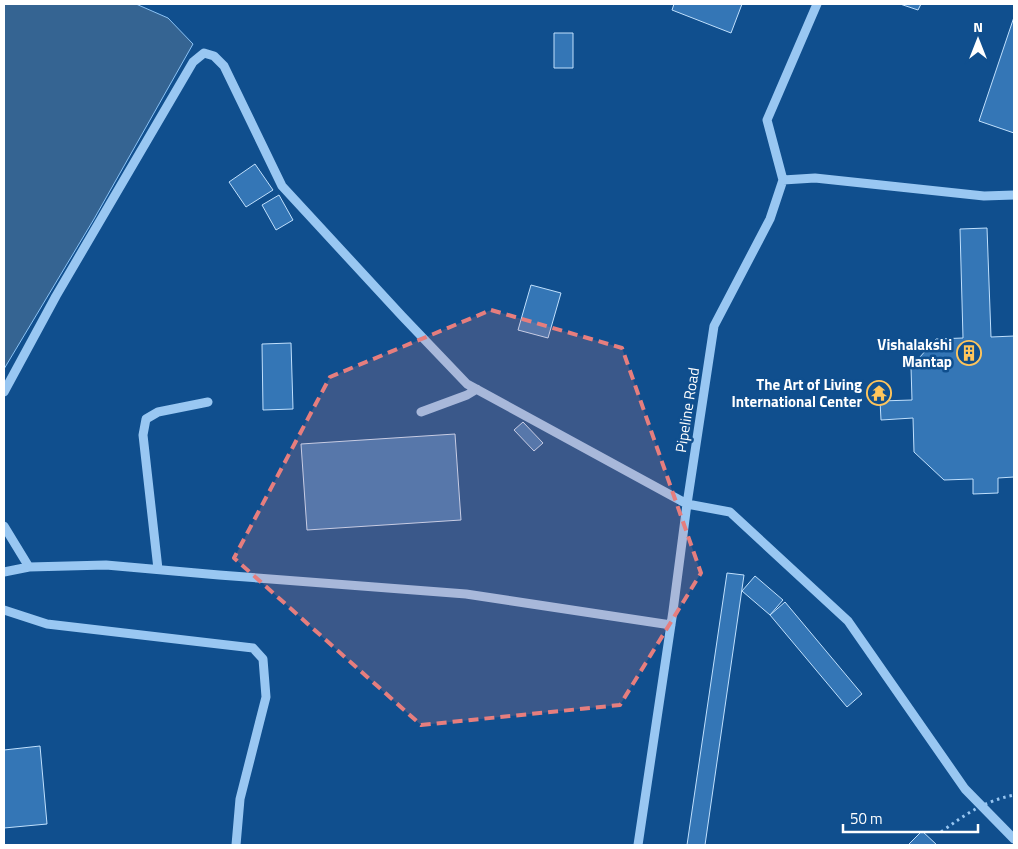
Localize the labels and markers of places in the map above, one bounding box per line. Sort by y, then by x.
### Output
place label: Vishalakshi Mantap [877,333,952,373]
building icon: Vishalakshi Mantap [956,340,982,366]
place label: The Art of Living International Center [731,373,862,413]
temple icon: The Art of Living International Center [866,380,892,406]

